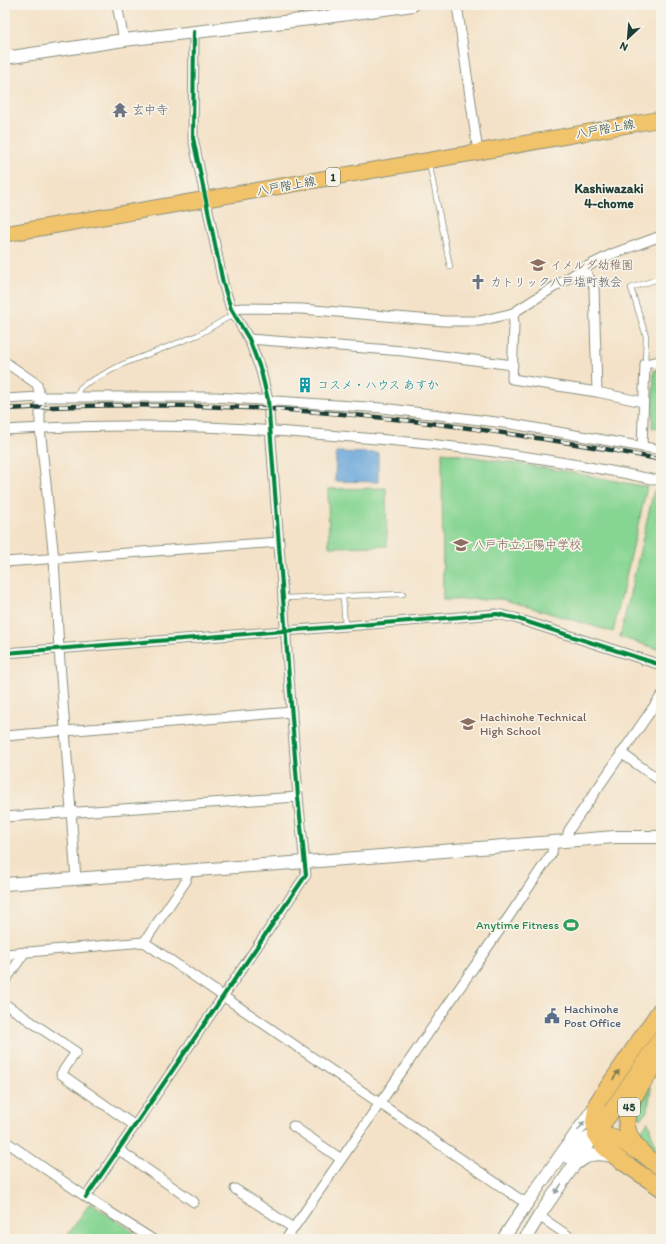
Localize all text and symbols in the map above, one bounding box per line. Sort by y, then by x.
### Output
north arrow [608,18,648,58]
text: N [618,39,630,54]
temple icon: 玄中寺 [111,101,129,119]
place label: 玄中寺 [132,103,168,117]
street label: 八戸階上線 [574,117,636,141]
road number: 1 [326,168,340,186]
street label: 八戸階上線 [255,174,317,198]
district label: Kashiwazaki 4-chome [574,181,644,211]
school or university icon: イメルダ幼稚園 [529,256,547,274]
place label: イメルダ幼稚園 [550,258,634,272]
church icon: カトリック八戸塩町教会 [469,273,487,291]
place label: カトリック八戸塩町教会 [490,275,622,289]
building icon: コスメ・ハウス あすか [296,376,314,394]
place label: コスメ・ハウス あすか [317,378,439,392]
school or university icon: 八戸市立江陽中学校 [452,536,470,554]
place label: 八戸市立江陽中学校 [473,538,581,552]
place label: Hachinohe Technical High School [480,710,587,738]
school or university icon: Hachinohe Technical High School [459,715,477,733]
sports icon: Anytime Fitness [562,916,580,934]
place label: Anytime Fitness [476,918,559,932]
place label: Hachinohe Post Office [564,1002,621,1030]
public building icon: Hachinohe Post Office [543,1007,561,1025]
one-way arrow [612,1070,620,1080]
road number: 45 [618,1098,640,1116]
one-way arrow [577,1121,585,1132]
one-way arrow [554,1184,562,1194]

